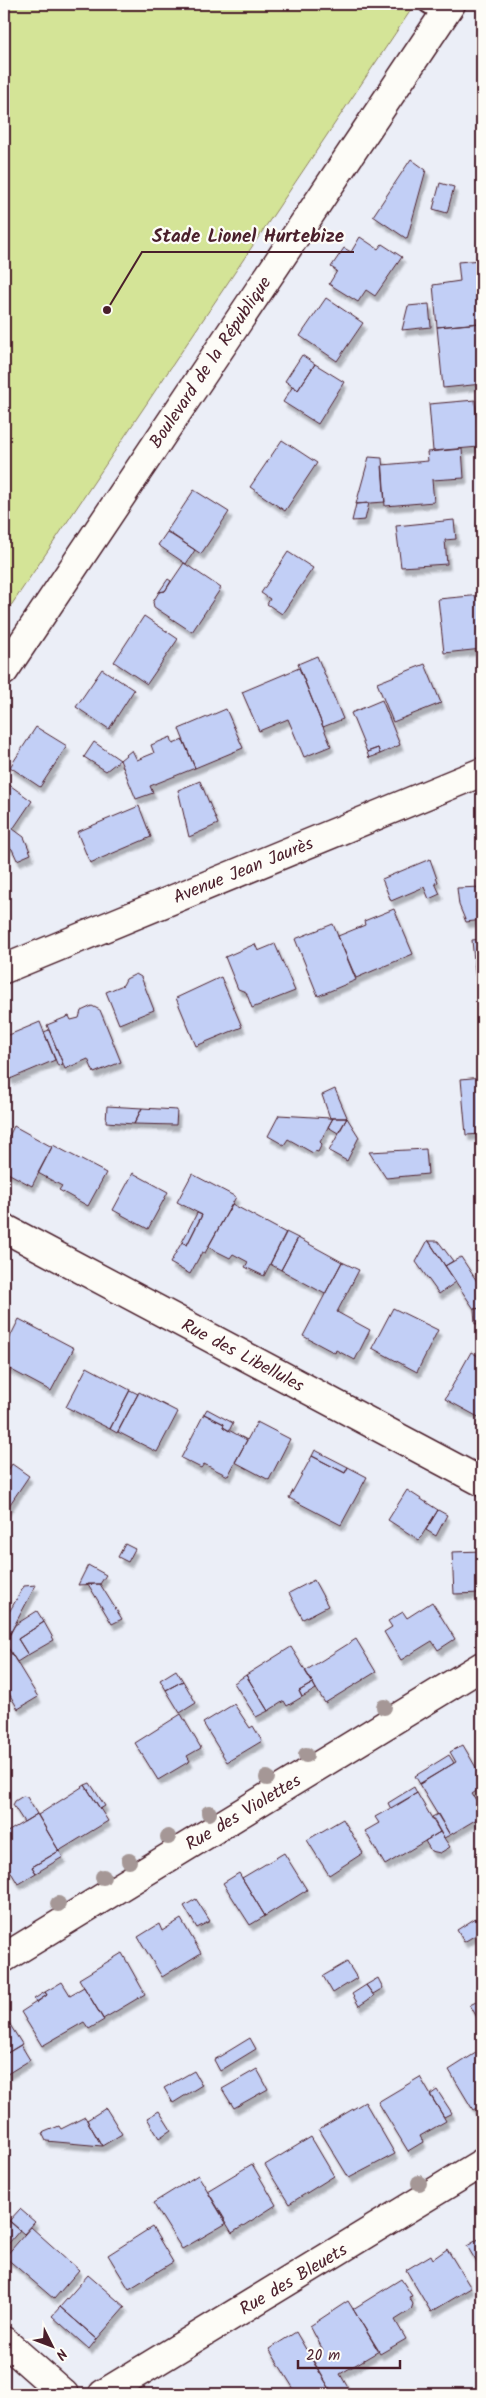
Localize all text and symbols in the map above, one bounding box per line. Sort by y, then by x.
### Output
callout: Stade Lionel Hurtebize [142,218,354,252]
text: Stade Lionel Hurtebize [152,222,344,252]
street label: Boulevard de la République [143,271,280,455]
street label: Avenue Jean Jaurès [169,830,318,913]
street label: Rue des Libellules [176,1312,309,1401]
street label: Rue des Violettes [180,1767,308,1859]
street label: Rue des Bleuets [234,2236,354,2324]
north arrow [28,2320,78,2370]
scale bar [298,2338,401,2370]
text: N [50,2343,72,2365]
text: 20 m [306,2344,340,2368]

